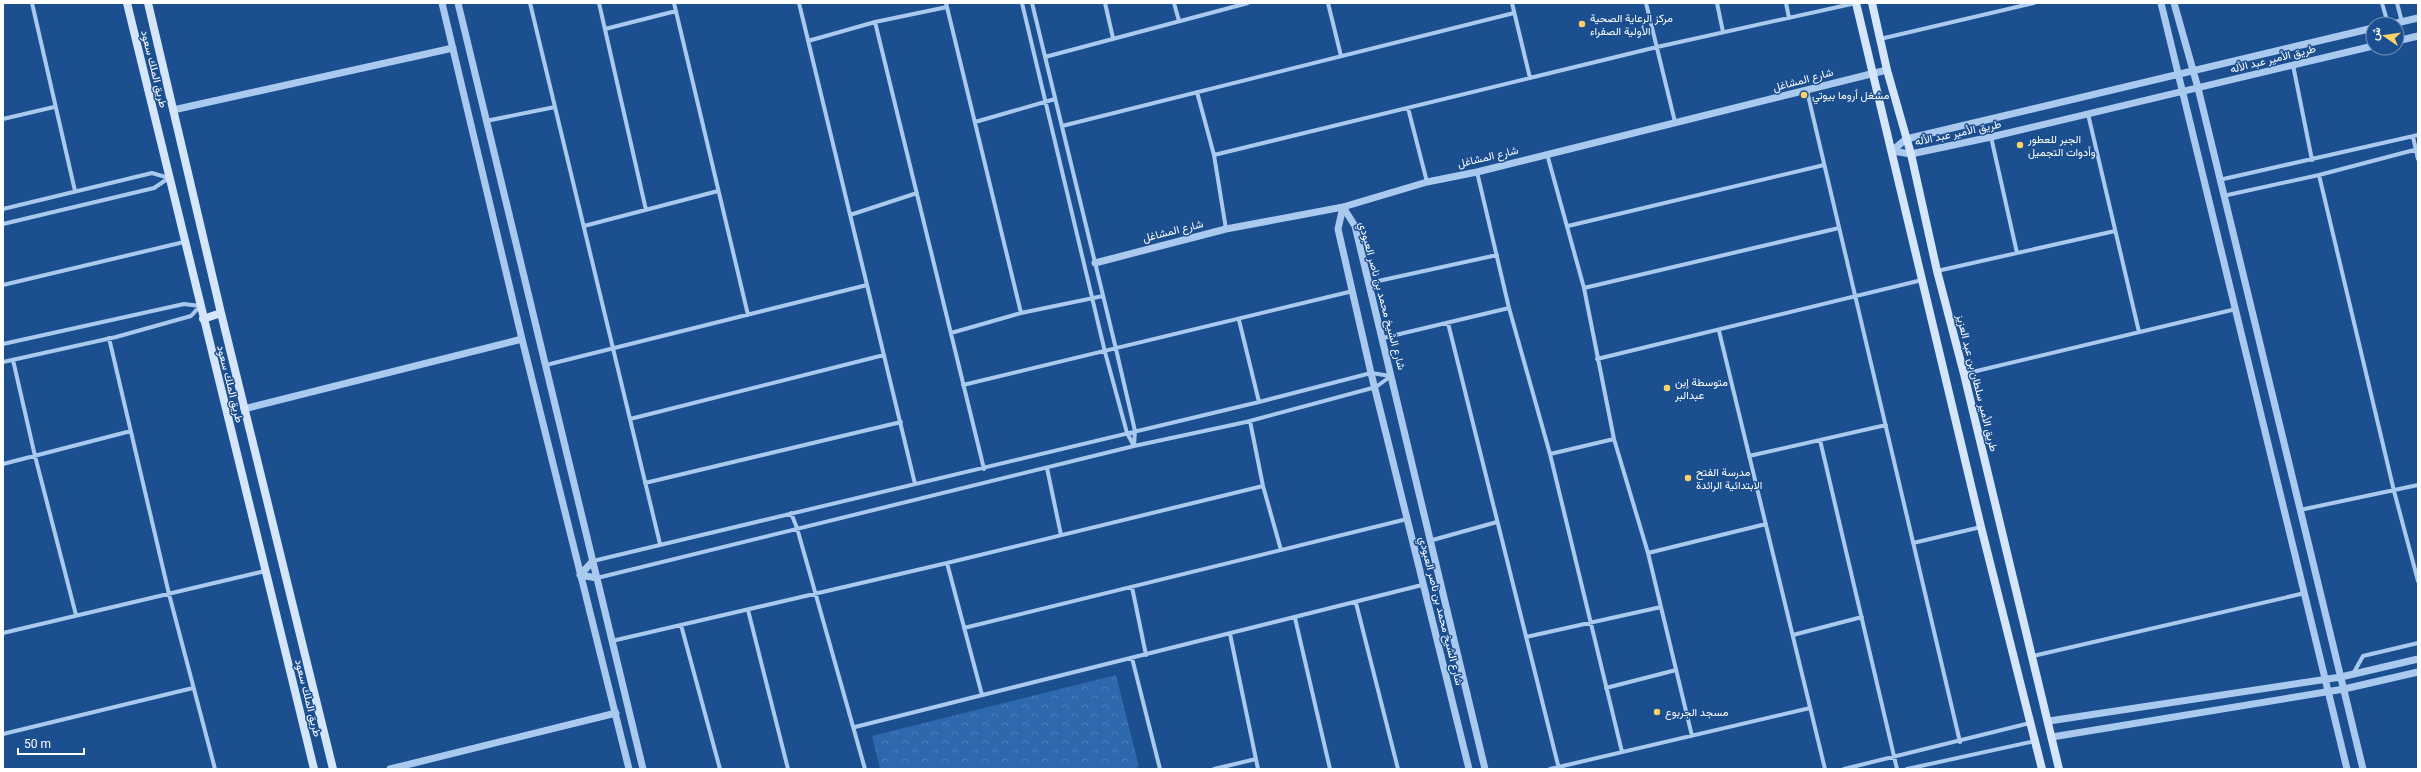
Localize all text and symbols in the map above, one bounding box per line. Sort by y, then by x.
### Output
place label: مركز الرعاية الصحية الأولية الصفراء [1590,12,1673,38]
north arrow [2365,16,2405,56]
marker: مركز الرعاية الصحية الأولية الصفراء [1577,19,1587,29]
text: ش [2368,26,2384,42]
street label: طريق الملك سعود [138,29,170,109]
street label: طريق الأمير عبد الأله [2229,42,2317,76]
street label: شارع المشاغل [1771,66,1835,95]
place label: مشغل أروما بيوتي [1812,89,1889,105]
marker: مشغل أروما بيوتي [1799,90,1809,100]
street label: طريق الأمير عبد الأله [1914,118,2002,148]
place label: الجبر للعطور وأدوات التجميل [2027,133,2096,159]
marker: الجبر للعطور وأدوات التجميل [2015,140,2025,150]
street label: شارع المشاغل [1456,144,1520,171]
street label: شارع المشاغل [1141,217,1205,246]
street label: شارع الشيخ محمد بن ناصر العبودي [1353,220,1408,373]
street label: طريق الأمير سلطان بن عبد العزيز [1953,312,2000,453]
street label: طريق الملك سعود [214,344,246,424]
place label: متوسطة إبن عبدالبر [1674,376,1728,402]
marker: متوسطة إبن عبدالبر [1662,383,1672,393]
place label: مدرسة الفتح الابتدائية الرائدة [1696,466,1762,492]
marker: مدرسة الفتح الابتدائية الرائدة [1683,473,1693,483]
street label: شارع الشيخ محمد بن ناصر العبودي [1413,535,1466,688]
street label: طريق الملك سعود [292,658,324,738]
place label: مسجد الجربوع [1665,706,1729,720]
marker: مسجد الجربوع [1652,707,1662,717]
scale bar [18,730,84,756]
text: 50 m [24,737,51,751]

